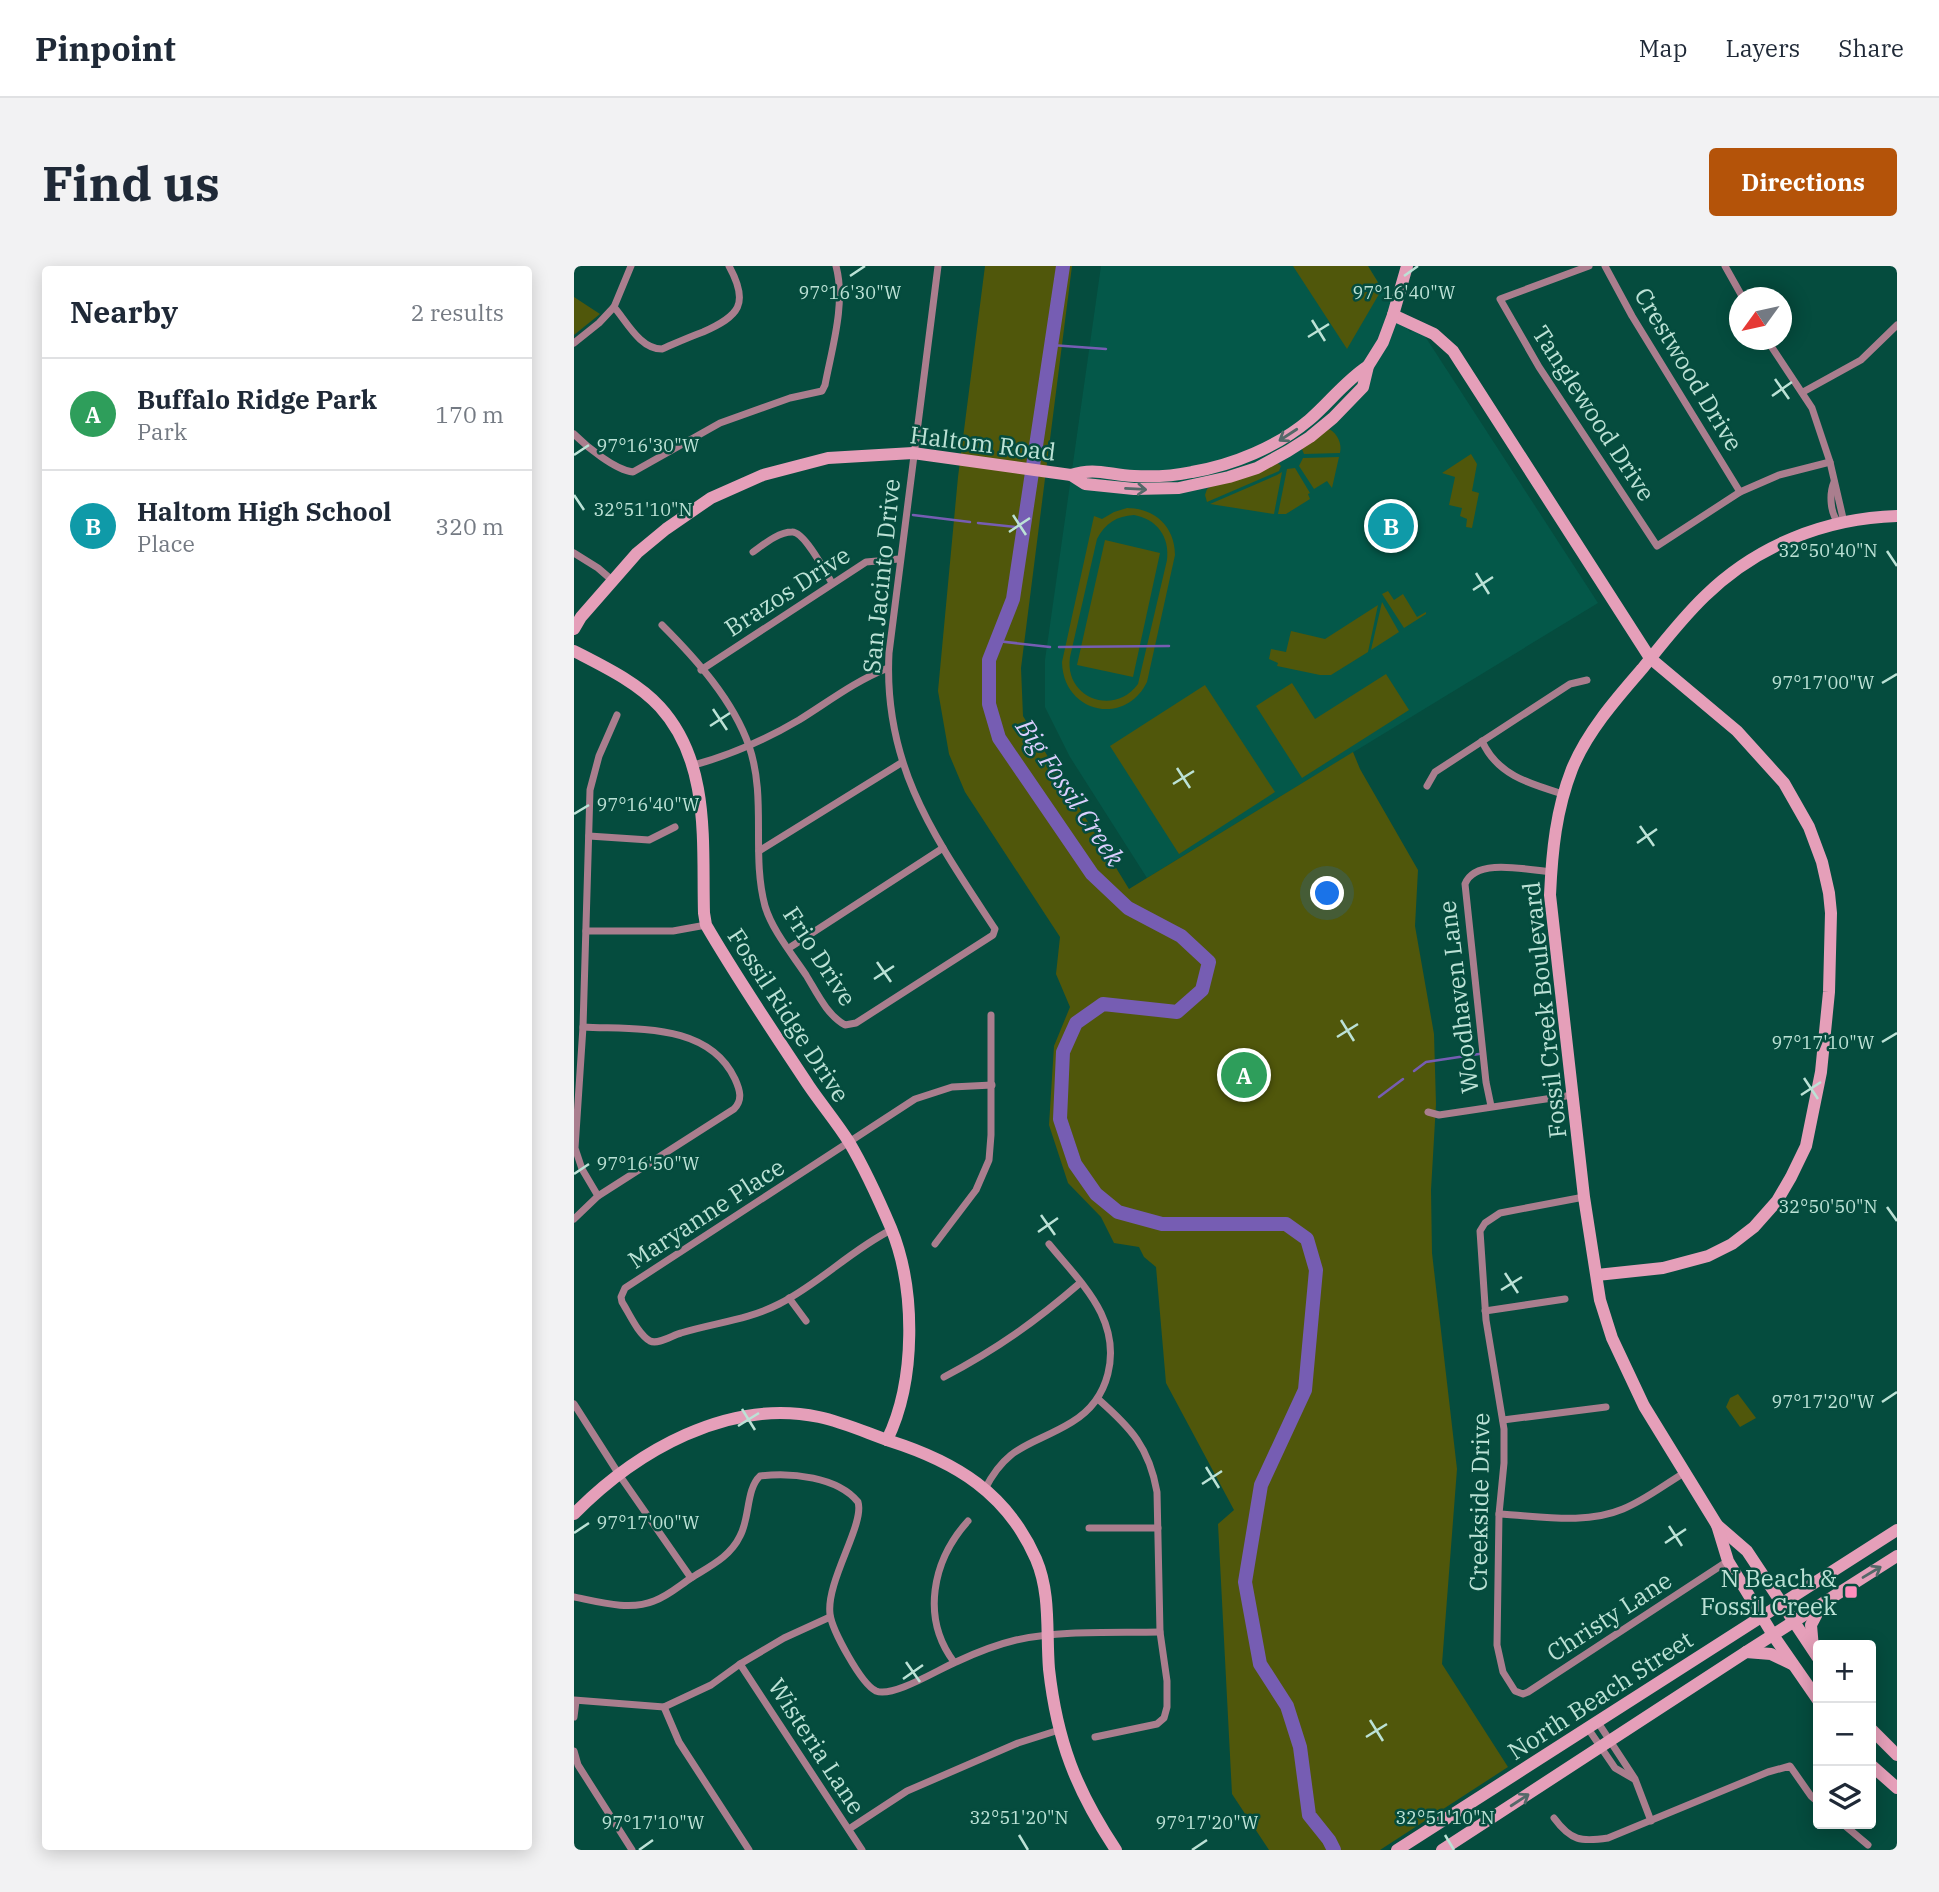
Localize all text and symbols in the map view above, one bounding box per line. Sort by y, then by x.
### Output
text: Pinpoint [35,27,176,70]
text: Map [1639,32,1687,64]
text: Layers [1725,32,1800,64]
text: Share [1838,32,1904,64]
button: Directions [1709,148,1897,216]
text: Find us [42,151,220,214]
text: 97°16'30"W [799,281,902,304]
text: 97°16'40"W [1353,281,1456,304]
street label: Crestwood Drive [1628,281,1750,457]
north arrow [1729,287,1792,350]
text: Nearby [70,292,178,331]
text: 2 results [411,297,504,327]
street label: Tanglewood Drive [1525,319,1663,507]
text: Buffalo Ridge Park [137,382,377,416]
text: A [85,399,101,429]
text: 170 m [435,399,504,429]
text: Park [137,416,187,446]
street label: Haltom Road [908,418,1058,468]
one-way arrow [1278,428,1298,442]
text: 97°16'30"W [597,434,700,457]
street label: San Jacinto Drive [855,477,907,675]
one-way arrow [1125,482,1148,495]
text: Haltom High School [137,494,392,528]
text: 32°51'10"N [594,498,693,521]
pin: B [1368,500,1414,552]
text: B [85,511,101,541]
text: 320 m [435,511,504,541]
text: Place [137,528,195,558]
street label: Brazos Drive [718,539,856,643]
text: 32°50'40"N [1779,539,1878,562]
text: 97°17'00"W [1772,671,1875,694]
water label: Big Fossil Creek [1008,711,1133,873]
text: 97°16'40"W [597,793,700,816]
your location [1310,876,1344,910]
street label: Fossil Creek Boulevard [1515,880,1573,1140]
street label: Woodhaven Lane [1430,899,1486,1095]
street label: Frio Drive [776,900,864,1012]
street label: Fossil Ridge Drive [721,922,857,1108]
text: 97°17'10"W [1772,1031,1875,1054]
pin: A [1221,1049,1267,1101]
street label: Maryanne Place [622,1150,790,1276]
text: 97°16'50"W [597,1152,700,1175]
text: 32°50'50"N [1779,1195,1878,1218]
text: 97°17'20"W [1772,1390,1875,1413]
street label: Creekside Drive [1461,1412,1497,1592]
text: 97°17'00"W [597,1511,700,1534]
place label: N Beach & Fossil Creek [1700,1562,1837,1622]
street label: Christy Lane [1540,1564,1678,1668]
one-way arrow [1861,1564,1881,1578]
marker: N Beach & Fossil Creek [1843,1584,1859,1600]
street label: North Beach Street [1501,1623,1699,1767]
map controls [1813,1640,1876,1829]
button: + [1813,1640,1876,1703]
street label: Wisteria Lane [761,1672,873,1820]
button: − [1813,1703,1876,1766]
button: layers [1813,1766,1876,1829]
one-way arrow [1510,1792,1529,1807]
text: 32°51'20"N [970,1806,1069,1829]
text: 32°51'10"N [1396,1806,1495,1829]
text: 97°17'10"W [602,1811,705,1834]
text: 97°17'20"W [1156,1811,1259,1834]

